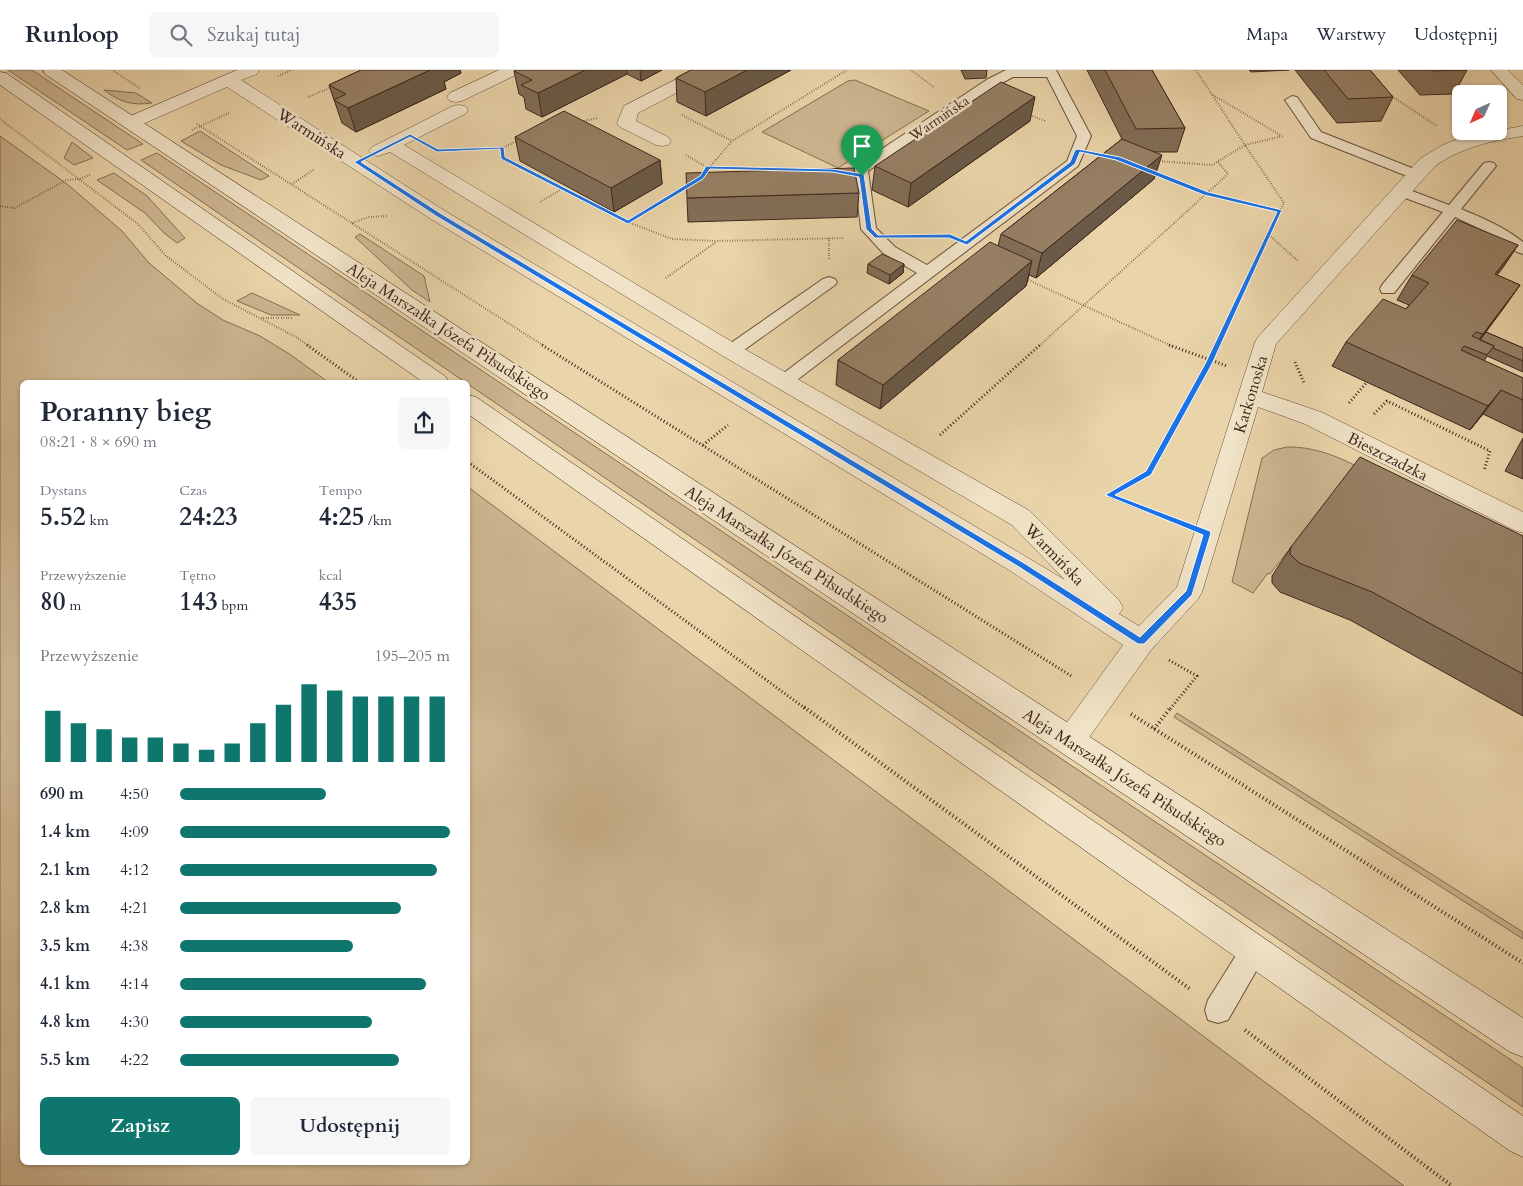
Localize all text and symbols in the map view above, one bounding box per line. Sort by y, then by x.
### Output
search box [149,12,499,57]
text: Runloop [25,18,119,51]
icon: search [167,21,195,49]
text: Szukaj tutaj [207,22,300,48]
text: Mapa [1246,22,1288,47]
text: Warstwy [1316,22,1386,47]
text: Udostępnij [1414,22,1498,47]
north arrow [1452,85,1508,140]
map controls [1452,85,1507,140]
street label: Warmińska [905,91,973,146]
street label: Warmińska [272,103,350,164]
pin [841,125,883,176]
icon: arrive [848,132,876,160]
street label: Aleja Marszałka Józefa Piłsudskiego [342,258,555,406]
street label: Karkonoska [1229,353,1273,436]
text: Poranny bieg [40,393,211,431]
button: share [398,397,450,449]
street label: Bieszczadzka [1344,427,1432,487]
text: 08:21 · 8 × 690 m [40,431,157,453]
text: Dystans [40,481,87,500]
text: Czas [179,481,207,500]
text: Tempo [319,481,362,500]
street label: Aleja Marszałka Józefa Piłsudskiego [680,481,893,629]
text: 5.52 [40,500,86,534]
text: 24:23 [179,500,238,534]
text: 4:25 [319,500,364,534]
text: km [86,511,109,530]
text: /km [364,511,392,530]
street label: Warmińska [1018,518,1089,591]
text: Przewyższenie [40,566,126,585]
text: Tętno [179,566,216,585]
text: kcal [319,566,342,585]
text: 80 [40,585,66,619]
text: 143 [179,585,218,619]
text: 435 [319,585,357,619]
text: m [66,596,81,615]
text: bpm [218,596,248,615]
text: Przewyższenie [40,645,139,667]
text: 195–205 m [374,645,450,667]
street label: Aleja Marszałka Józefa Piłsudskiego [1018,704,1231,852]
text: 690 m [40,783,84,805]
text: 4:50 [120,783,149,805]
text: 1.4 km [40,821,90,843]
text: 4:09 [120,821,149,843]
text: 2.1 km [40,859,90,881]
text: 4:12 [120,859,149,881]
text: 2.8 km [40,897,90,919]
text: 4:21 [120,897,149,919]
text: 3.5 km [40,935,90,957]
text: 4:38 [120,935,149,957]
text: 4.1 km [40,973,90,995]
text: 4:14 [120,973,149,995]
text: 4.8 km [40,1011,90,1033]
text: 4:30 [120,1011,149,1033]
text: 5.5 km [40,1049,90,1071]
text: 4:22 [120,1049,149,1071]
button: Zapisz [40,1097,240,1155]
button: Udostępnij [250,1097,450,1155]

